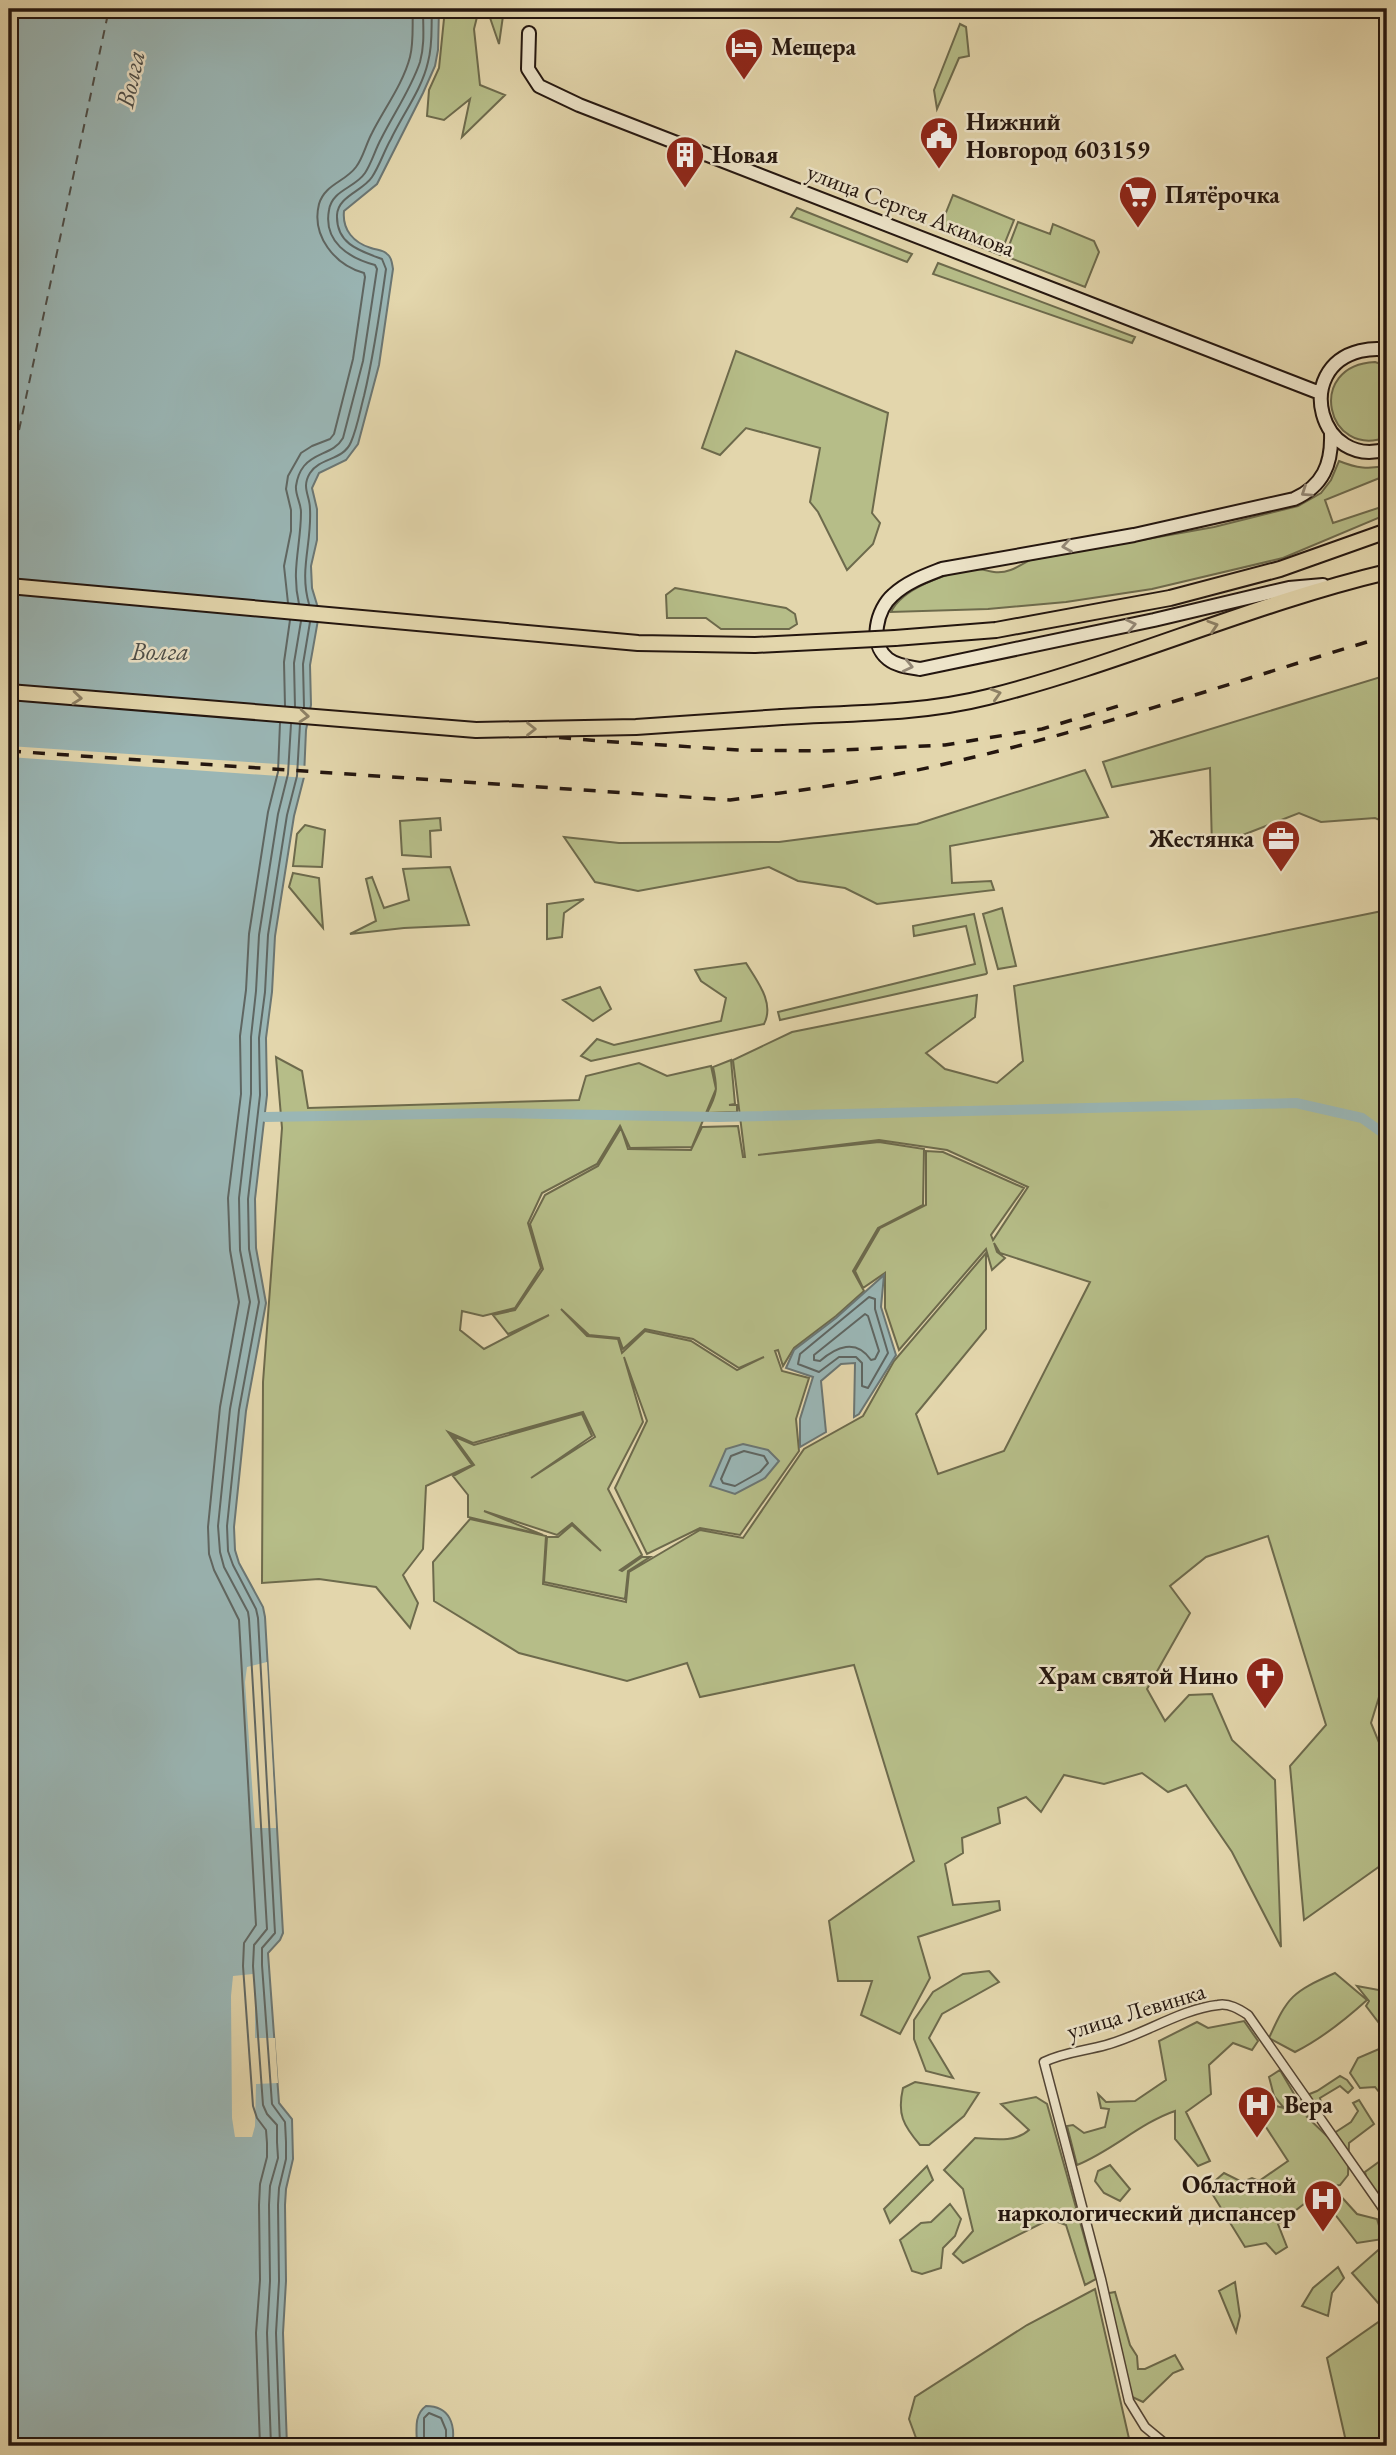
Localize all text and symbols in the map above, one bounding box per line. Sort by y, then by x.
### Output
hotel icon: Мещера [723,26,765,81]
place label: Мещера [771,31,856,62]
water label: Волга [107,47,153,112]
place label: Нижний Новгород 603159 [966,106,1150,165]
public building icon: Нижний Новгород 603159 [918,115,960,170]
building icon: Новая [664,134,706,189]
place label: Новая [712,139,778,170]
street label: улица Сергея Акимова [803,156,1020,264]
supermarket icon: Пятёрочка [1117,174,1159,229]
place label: Пятёрочка [1165,179,1280,210]
one-way arrow [1301,484,1314,496]
one-way arrow [1061,538,1073,553]
one-way arrow [1125,619,1137,634]
one-way arrow [1206,620,1218,634]
water label: Волга [130,634,189,668]
one-way arrow [902,658,914,672]
one-way arrow [989,688,1001,703]
one-way arrow [72,690,83,705]
one-way arrow [298,708,309,723]
one-way arrow [526,721,536,737]
office icon: Жестянка [1260,818,1302,873]
place label: Жестянка [1148,823,1254,854]
church icon: Храм святой Нино [1244,1655,1286,1710]
place label: Храм святой Нино [1038,1660,1238,1691]
street label: улица Левинка [1063,1975,1209,2046]
hospital icon: Вера [1236,2084,1278,2139]
place label: Вера [1284,2089,1333,2120]
place label: Областной наркологический диспансер [998,2169,1296,2228]
hospital icon: Областной наркологический диспансер [1302,2178,1344,2233]

